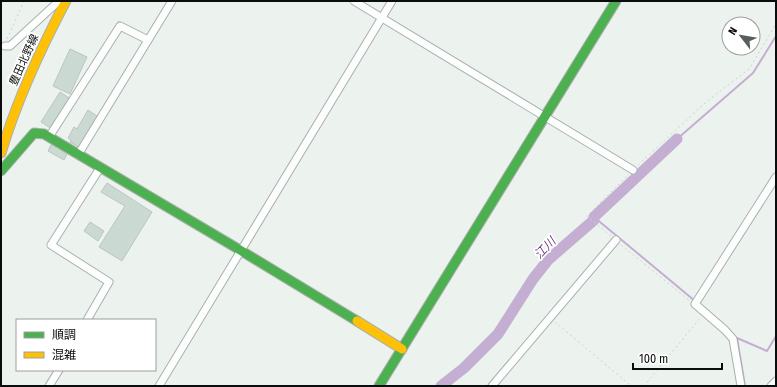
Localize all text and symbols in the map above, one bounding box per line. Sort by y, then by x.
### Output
north arrow [721,16,761,56]
text: N [726,25,740,37]
street label: 豊田北野線 [7,32,41,88]
water label: 江川 [532,233,560,262]
legend [16,319,156,371]
text: 順調 [52,328,76,342]
scale bar [633,345,722,371]
text: 混雑 [52,348,76,362]
text: 100 m [639,352,668,366]

